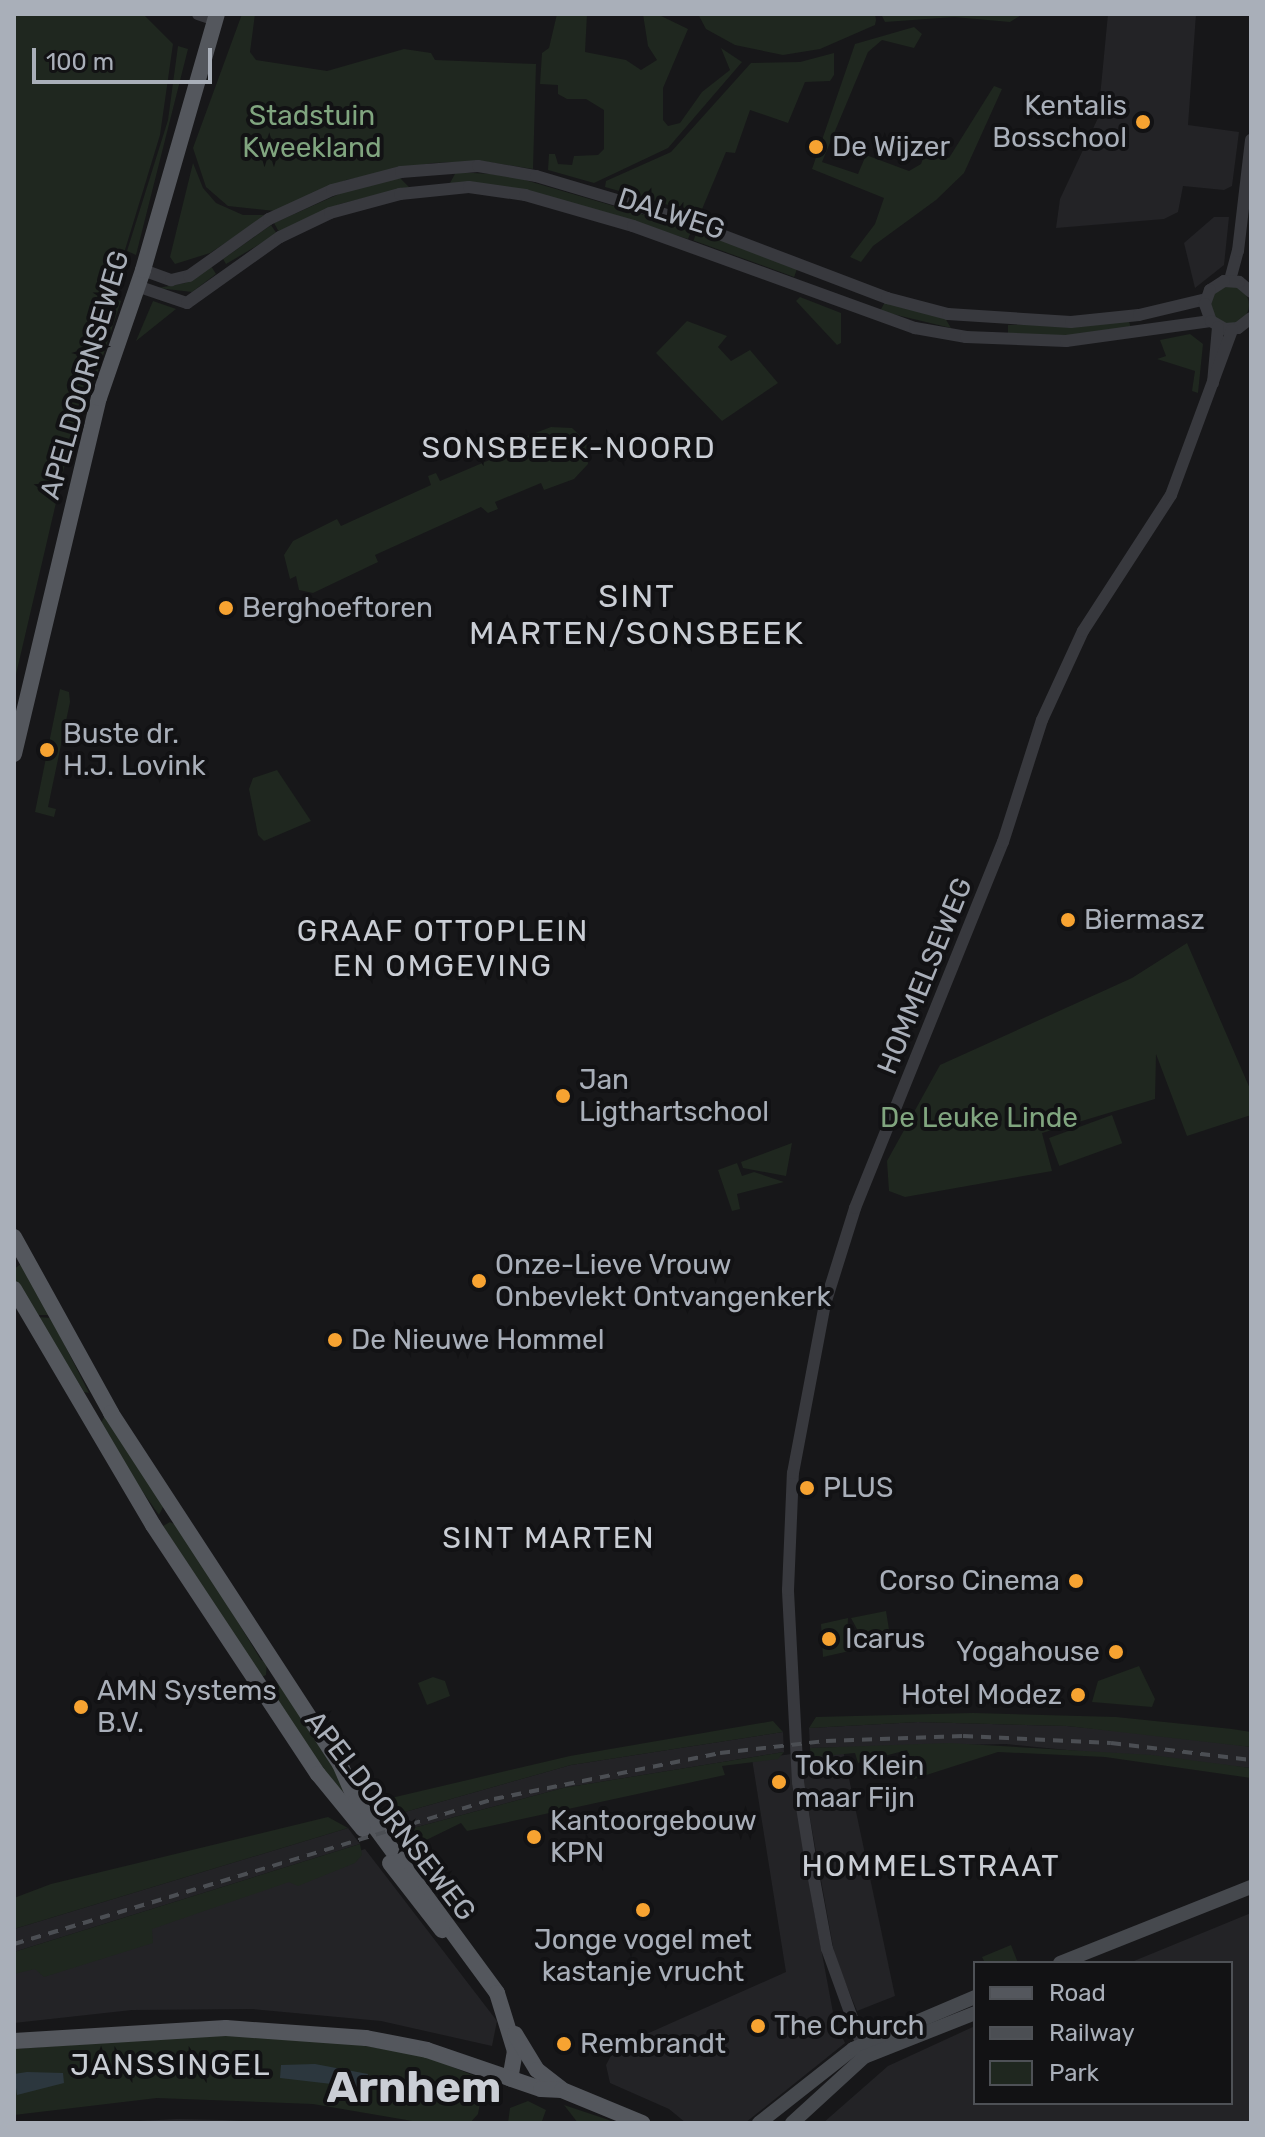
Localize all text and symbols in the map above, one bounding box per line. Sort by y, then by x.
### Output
scale bar [36,32,216,82]
text: 100 m [46,48,114,76]
place label: Kentalis Bosschool [992,89,1127,155]
park label: Stadstuin Kweekland [242,99,382,165]
marker: Kentalis Bosschool [1134,113,1152,131]
place label: De Wijzer [832,130,951,164]
marker: De Wijzer [807,138,825,156]
street label: DALWEG [613,181,729,247]
street label: APELDOORNSEWEG [33,247,137,503]
district label: SONSBEEK-NOORD [421,430,717,466]
district label: SINT MARTEN/SONSBEEK [469,578,805,653]
place label: Berghoeftoren [242,591,433,625]
marker: Berghoeftoren [217,599,235,617]
place label: Buste dr. H.J. Lovink [63,717,206,783]
marker: Buste dr. H.J. Lovink [38,741,56,759]
street label: HOMMELSEWEG [870,873,980,1079]
place label: Biermasz [1084,903,1205,937]
marker: Biermasz [1059,911,1077,929]
district label: GRAAF OTTOPLEIN EN OMGEVING [297,913,589,984]
place label: Jan Ligthartschool [579,1063,769,1129]
marker: Jan Ligthartschool [554,1087,572,1105]
park label: De Leuke Linde [880,1101,1078,1135]
place label: Onze-Lieve Vrouw Onbevlekt Ontvangenkerk [495,1248,831,1314]
marker: Onze-Lieve Vrouw Onbevlekt Ontvangenkerk [470,1272,488,1290]
place label: De Nieuwe Hommel [351,1323,605,1357]
marker: De Nieuwe Hommel [326,1331,344,1349]
place label: PLUS [823,1471,893,1505]
marker: PLUS [798,1479,816,1497]
district label: SINT MARTEN [442,1520,656,1556]
place label: Corso Cinema [879,1564,1060,1598]
marker: Corso Cinema [1067,1572,1085,1590]
place label: Icarus [845,1622,925,1656]
marker: Icarus [820,1630,838,1648]
place label: Yogahouse [956,1635,1100,1669]
marker: Yogahouse [1107,1643,1125,1661]
place label: AMN Systems B.V. [97,1674,277,1740]
place label: Hotel Modez [901,1678,1062,1712]
marker: Hotel Modez [1069,1686,1087,1704]
marker: AMN Systems B.V. [72,1698,90,1716]
street label: APELDOORNSEWEG [298,1704,482,1928]
place label: Toko Klein maar Fijn [795,1749,924,1815]
marker: Toko Klein maar Fijn [770,1773,788,1791]
place label: Kantoorgebouw KPN [550,1804,757,1870]
marker: Kantoorgebouw KPN [525,1828,543,1846]
district label: HOMMELSTRAAT [801,1848,1061,1884]
marker: Jonge vogel met kastanje vrucht [634,1901,652,1919]
place label: Jonge vogel met kastanje vrucht [534,1923,752,1989]
legend [973,1961,1233,2105]
text: Road [1049,1979,1106,2007]
place label: The Church [774,2009,925,2043]
marker: The Church [749,2017,767,2035]
text: Railway [1049,2019,1135,2047]
place label: Rembrandt [580,2027,726,2061]
marker: Rembrandt [555,2035,573,2053]
district label: JANSSINGEL [70,2047,272,2083]
text: Park [1049,2059,1099,2087]
district label: Arnhem [327,2061,501,2113]

